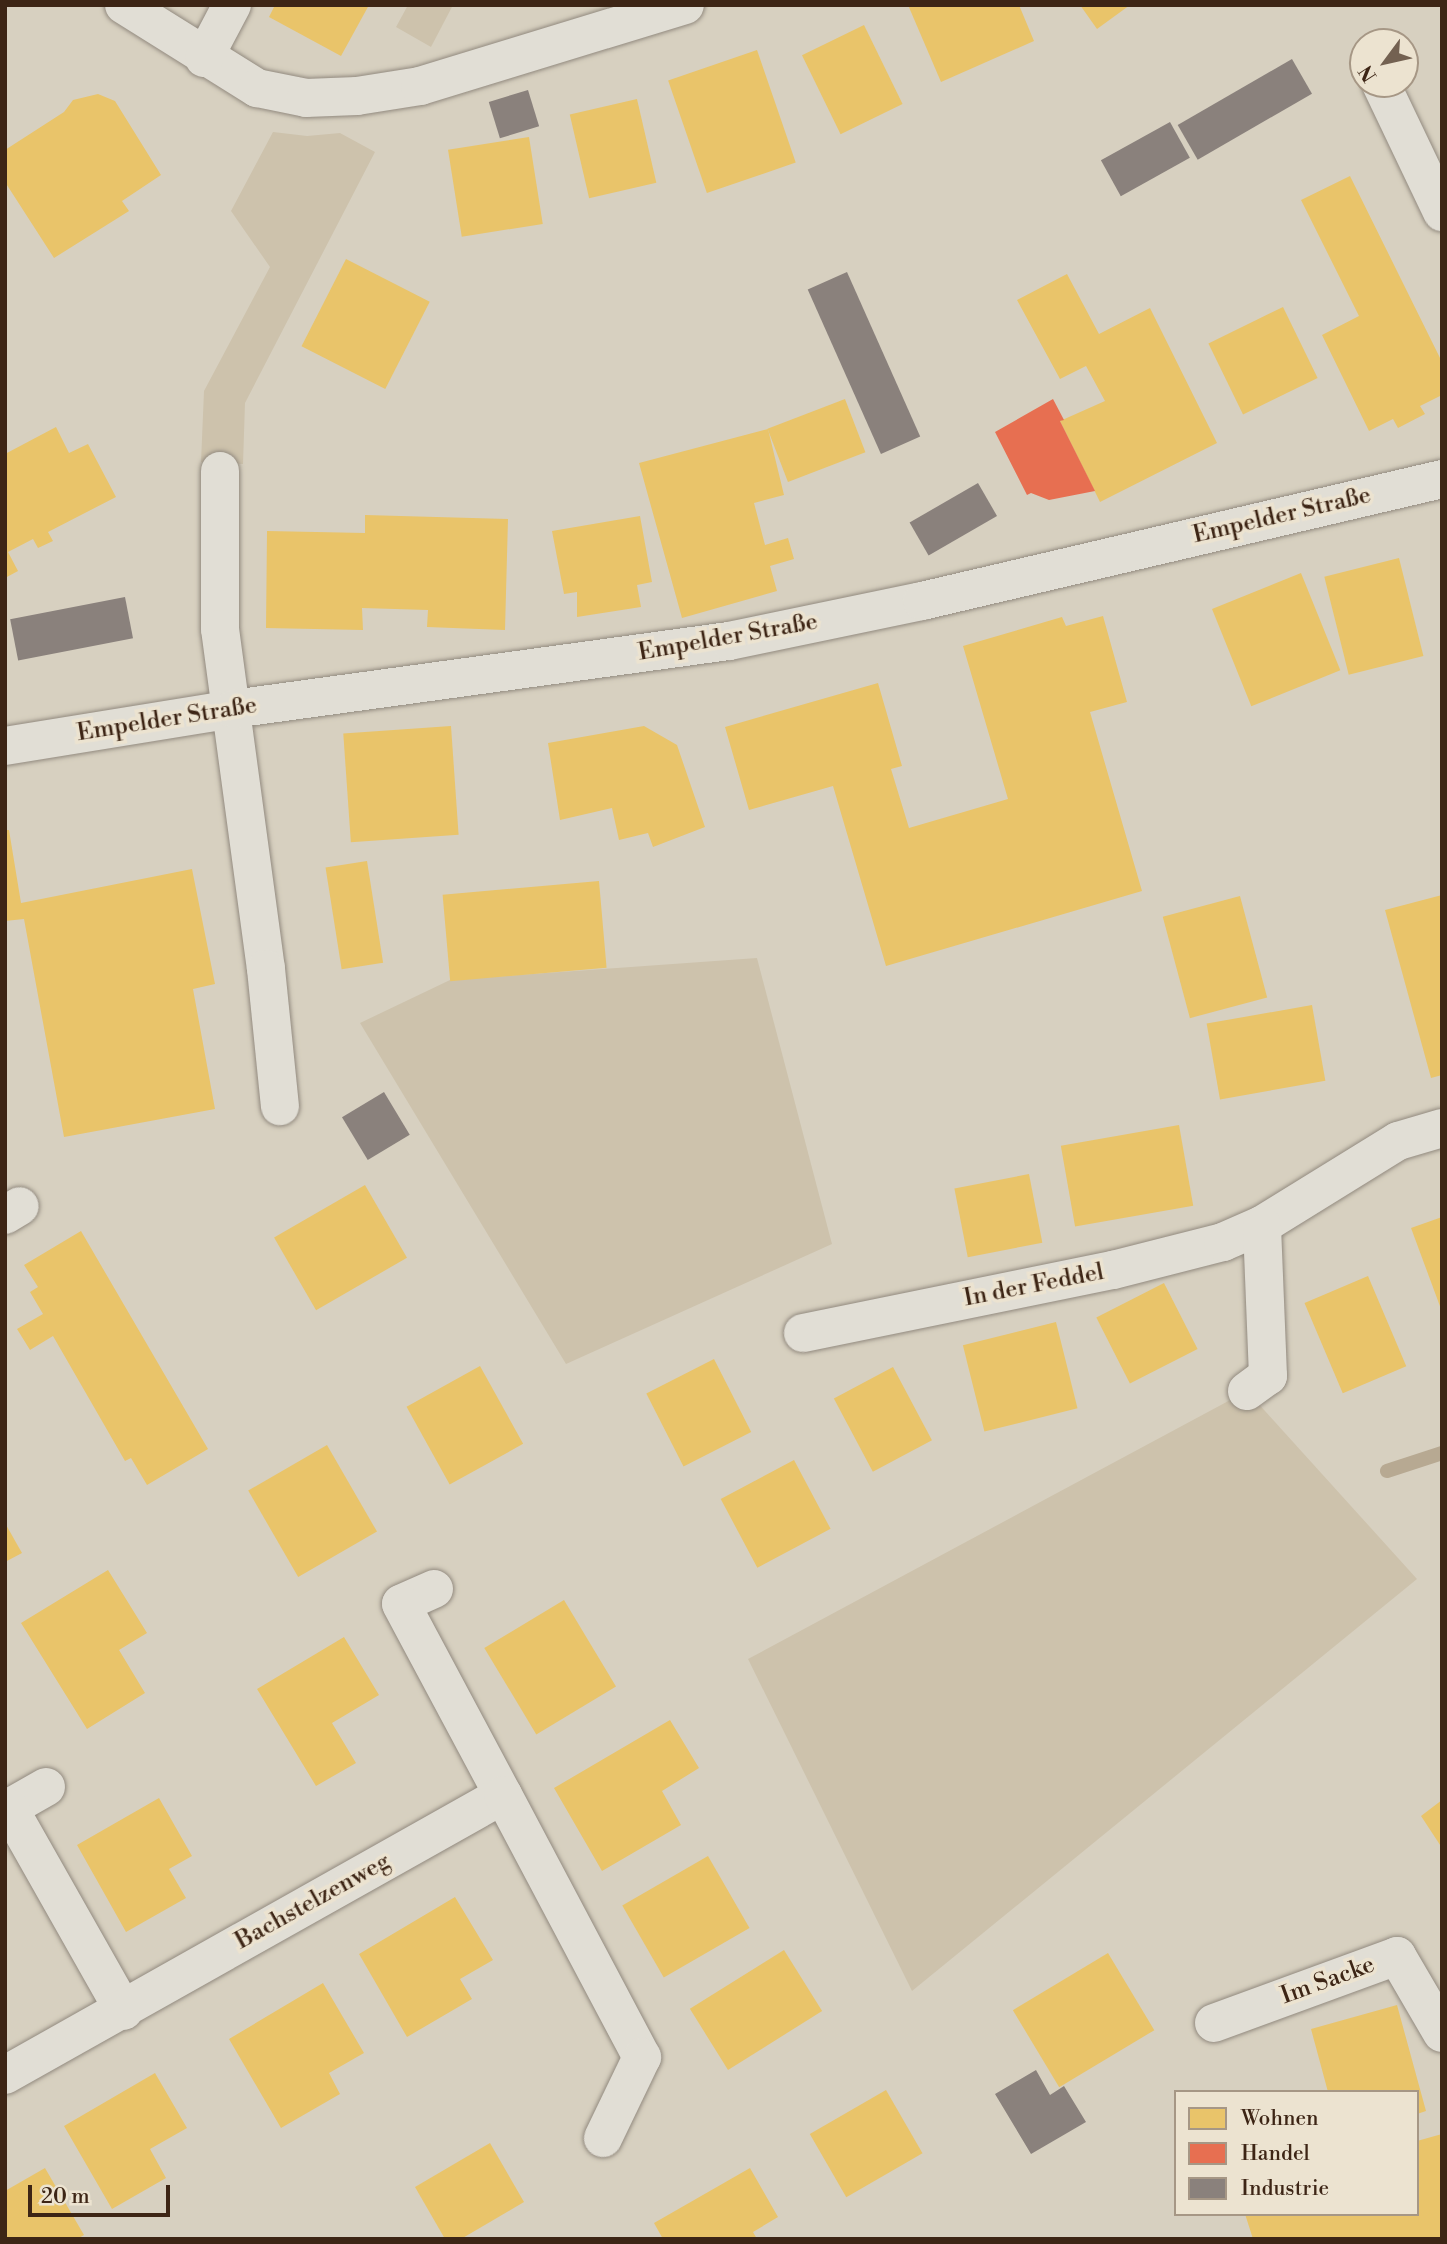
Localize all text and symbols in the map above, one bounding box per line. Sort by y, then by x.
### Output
north arrow [1349,28,1419,98]
text: N [1354,61,1382,86]
street label: Empelder Straße [1190,482,1374,550]
street label: Empelder Straße [636,608,820,668]
street label: Empelder Straße [75,692,259,748]
street label: In der Feddel [961,1258,1107,1314]
street label: Bachstelzenweg [231,1848,395,1956]
street label: Im Sacke [1277,1951,1379,2011]
legend [1174,2090,1419,2216]
text: Wohnen [1241,2106,1319,2132]
text: Handel [1241,2141,1310,2167]
scale bar [32,2170,173,2214]
text: Industrie [1241,2176,1329,2202]
text: 20 m [41,2184,90,2210]

